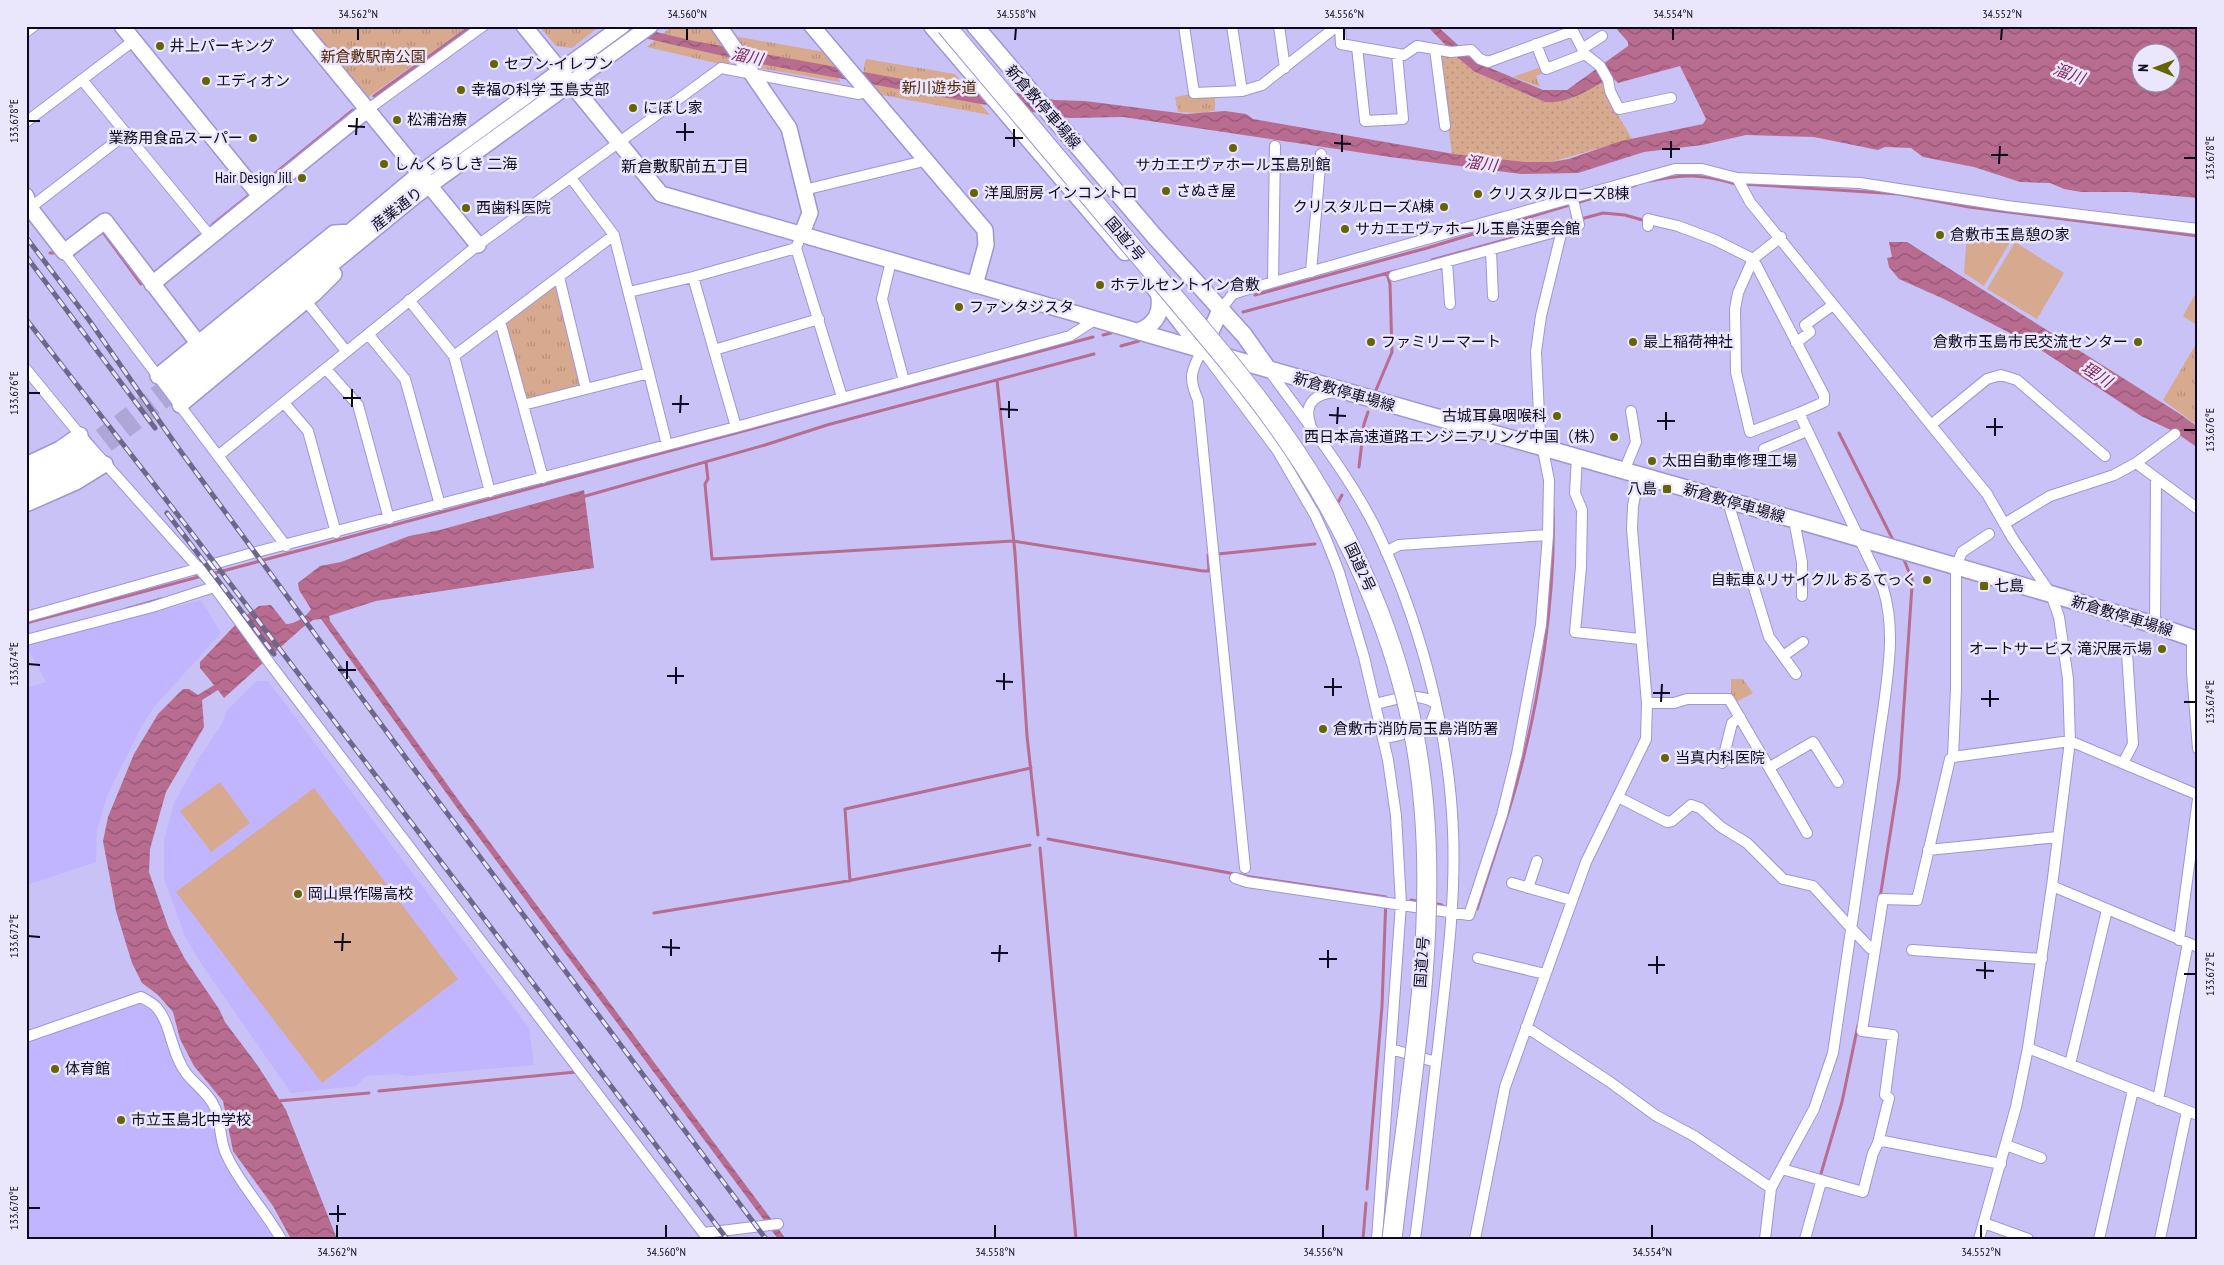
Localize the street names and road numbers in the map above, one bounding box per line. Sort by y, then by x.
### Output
street label: 新倉敷停車場線 [1002,61,1085,153]
street label: 産業通り [367,183,426,235]
street label: 国道2号 [1101,213,1149,265]
street label: 新倉敷停車場線 [1291,368,1397,415]
street label: 新倉敷停車場線 [1681,479,1787,526]
street label: 国道2号 [1341,539,1380,594]
street label: 新倉敷停車場線 [2069,591,2175,640]
street label: 国道2号 [1410,935,1433,988]

